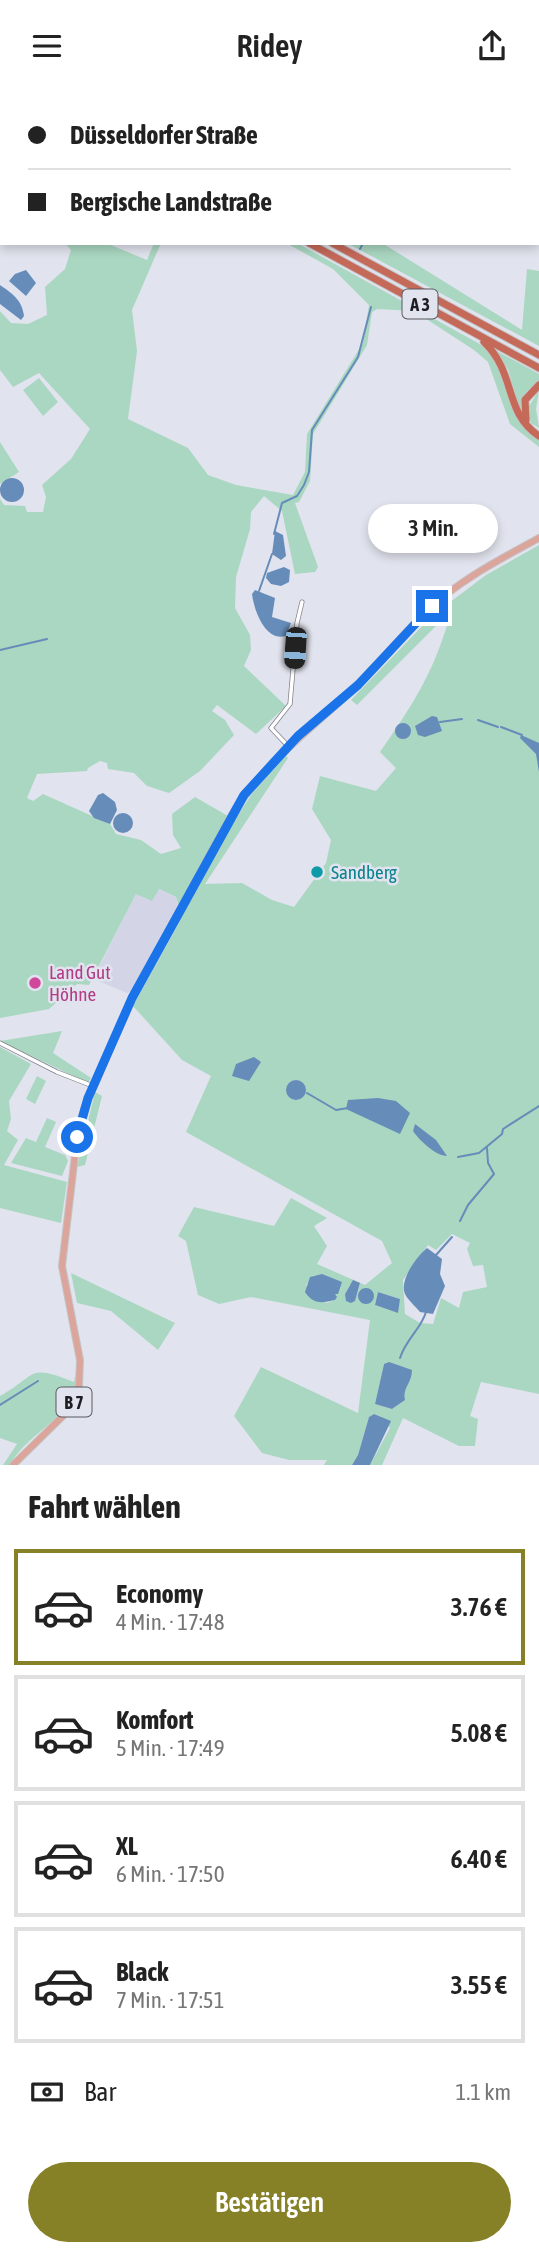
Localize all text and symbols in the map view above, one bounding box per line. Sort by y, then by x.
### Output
icon: menu [28,27,66,65]
text: Ridey [237,27,302,64]
icon: share [473,27,511,65]
text: Düsseldorfer Straße [70,120,258,150]
text: Bergische Landstraße [70,187,272,217]
road number: A 3 [402,289,438,319]
callout: 3 Min. [367,505,497,553]
text: 3 Min. [408,515,458,541]
route end [416,590,448,622]
car [284,626,307,670]
place label: Sandberg [331,861,398,883]
marker: Sandberg [309,864,325,880]
place label: Land Gut Höhne [49,961,111,1005]
marker: Land Gut Höhne [27,975,43,991]
route start [61,1121,93,1153]
road number: B 7 [56,1387,92,1417]
text: Fahrt wählen [28,1488,181,1525]
icon: car [32,1576,95,1639]
text: Economy [116,1579,203,1609]
text: 3.76 € [450,1592,507,1622]
text: 4 Min. · 17:48 [116,1609,224,1635]
icon: car [32,1702,95,1765]
text: Komfort [116,1705,193,1735]
text: 5.08 € [450,1718,507,1748]
text: 5 Min. · 17:49 [116,1735,224,1761]
icon: car [32,1828,95,1891]
text: XL [116,1831,138,1861]
text: 6.40 € [450,1844,507,1874]
text: 6 Min. · 17:50 [116,1861,224,1887]
icon: car [32,1954,95,2017]
text: Black [116,1957,168,1987]
text: 3.55 € [450,1970,507,2000]
text: 7 Min. · 17:51 [116,1987,224,2013]
icon: cash [28,2073,66,2111]
text: Bar [84,2077,116,2107]
text: 1.1 km [455,2079,511,2105]
button: Bestätigen [28,2162,511,2242]

